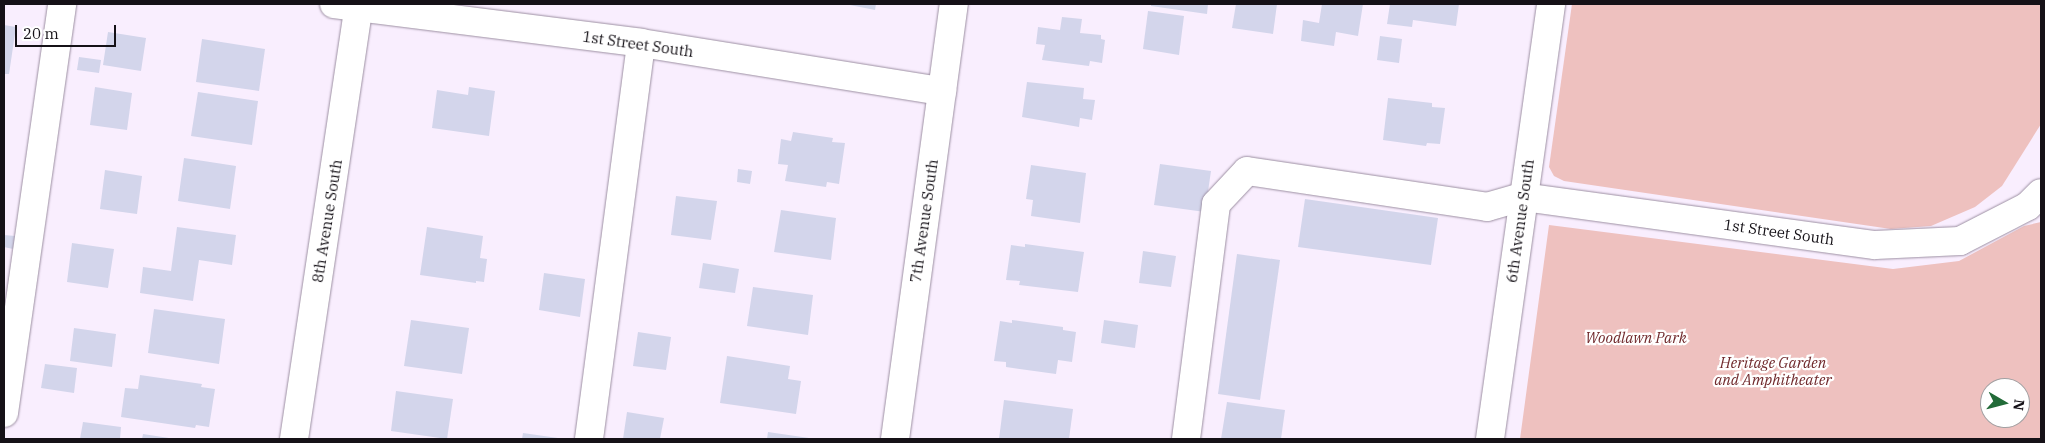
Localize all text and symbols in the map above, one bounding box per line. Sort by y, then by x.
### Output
scale bar [18,15,119,47]
text: 20 m [23,24,59,43]
street label: 1st Street South [581,27,695,61]
street label: 8th Avenue South [308,158,346,284]
street label: 7th Avenue South [906,158,942,284]
street label: 6th Avenue South [1502,158,1538,284]
street label: 1st Street South [1722,215,1836,249]
park label: Woodlawn Park [1585,329,1687,347]
park label: Heritage Garden and Amphitheater [1714,353,1832,388]
north arrow [1980,378,2030,428]
text: N [2009,398,2029,412]

